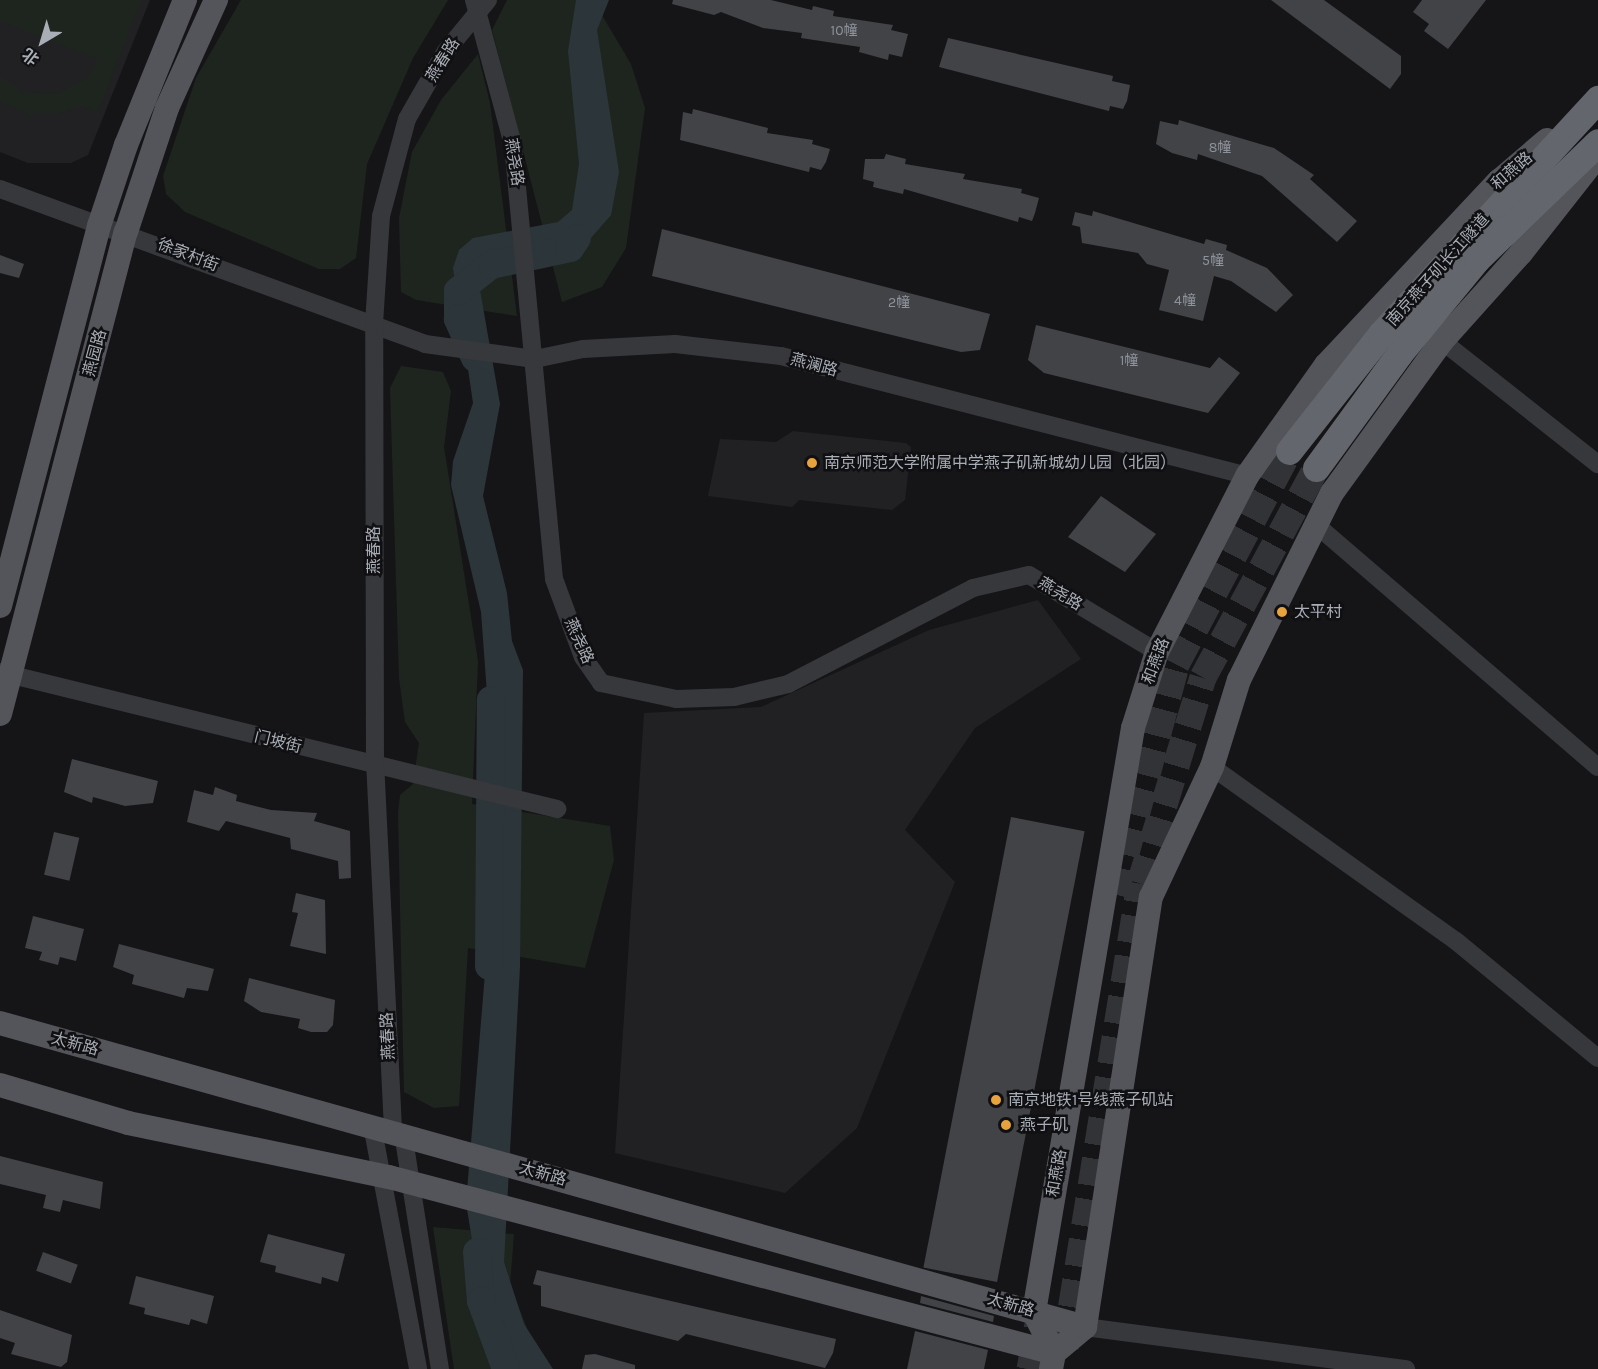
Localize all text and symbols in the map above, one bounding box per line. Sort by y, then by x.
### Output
north arrow [12,12,72,72]
house number: 10幢 [831,23,857,39]
street label: 燕春路 [422,35,464,85]
text: 北 [18,44,43,69]
street label: 燕尧路 [501,137,527,187]
house number: 8幢 [1209,140,1231,156]
street label: 和燕路 [1488,148,1536,194]
street label: 南京燕子矶长江隧道 [1383,210,1493,330]
street label: 徐家村街 [155,235,221,275]
house number: 5幢 [1202,253,1224,269]
house number: 4幢 [1174,293,1196,309]
house number: 2幢 [888,295,910,311]
street label: 燕园路 [80,327,110,379]
street label: 燕澜路 [788,350,840,380]
house number: 1幢 [1120,353,1138,369]
place label: 南京师范大学附属中学燕子矶新城幼儿园（北园） [824,453,1176,473]
marker: 南京师范大学附属中学燕子矶新城幼儿园（北园） [805,456,819,470]
street label: 燕春路 [364,526,384,574]
street label: 燕尧路 [1034,573,1086,615]
place label: 太平村 [1294,602,1342,622]
marker: 太平村 [1275,605,1289,619]
street label: 燕尧路 [560,615,598,667]
street label: 和燕路 [1138,635,1174,687]
street label: 门坡街 [252,727,304,757]
street label: 燕春路 [377,1012,399,1060]
street label: 太新路 [49,1029,101,1059]
place label: 南京地铁1号线燕子矶站 [1008,1090,1173,1110]
marker: 南京地铁1号线燕子矶站 [989,1093,1003,1107]
place label: 燕子矶 [1020,1115,1068,1135]
marker: 燕子矶 [997,1116,1015,1134]
street label: 和燕路 [1043,1148,1071,1198]
street label: 太新路 [517,1158,569,1190]
street label: 太新路 [985,1289,1037,1321]

